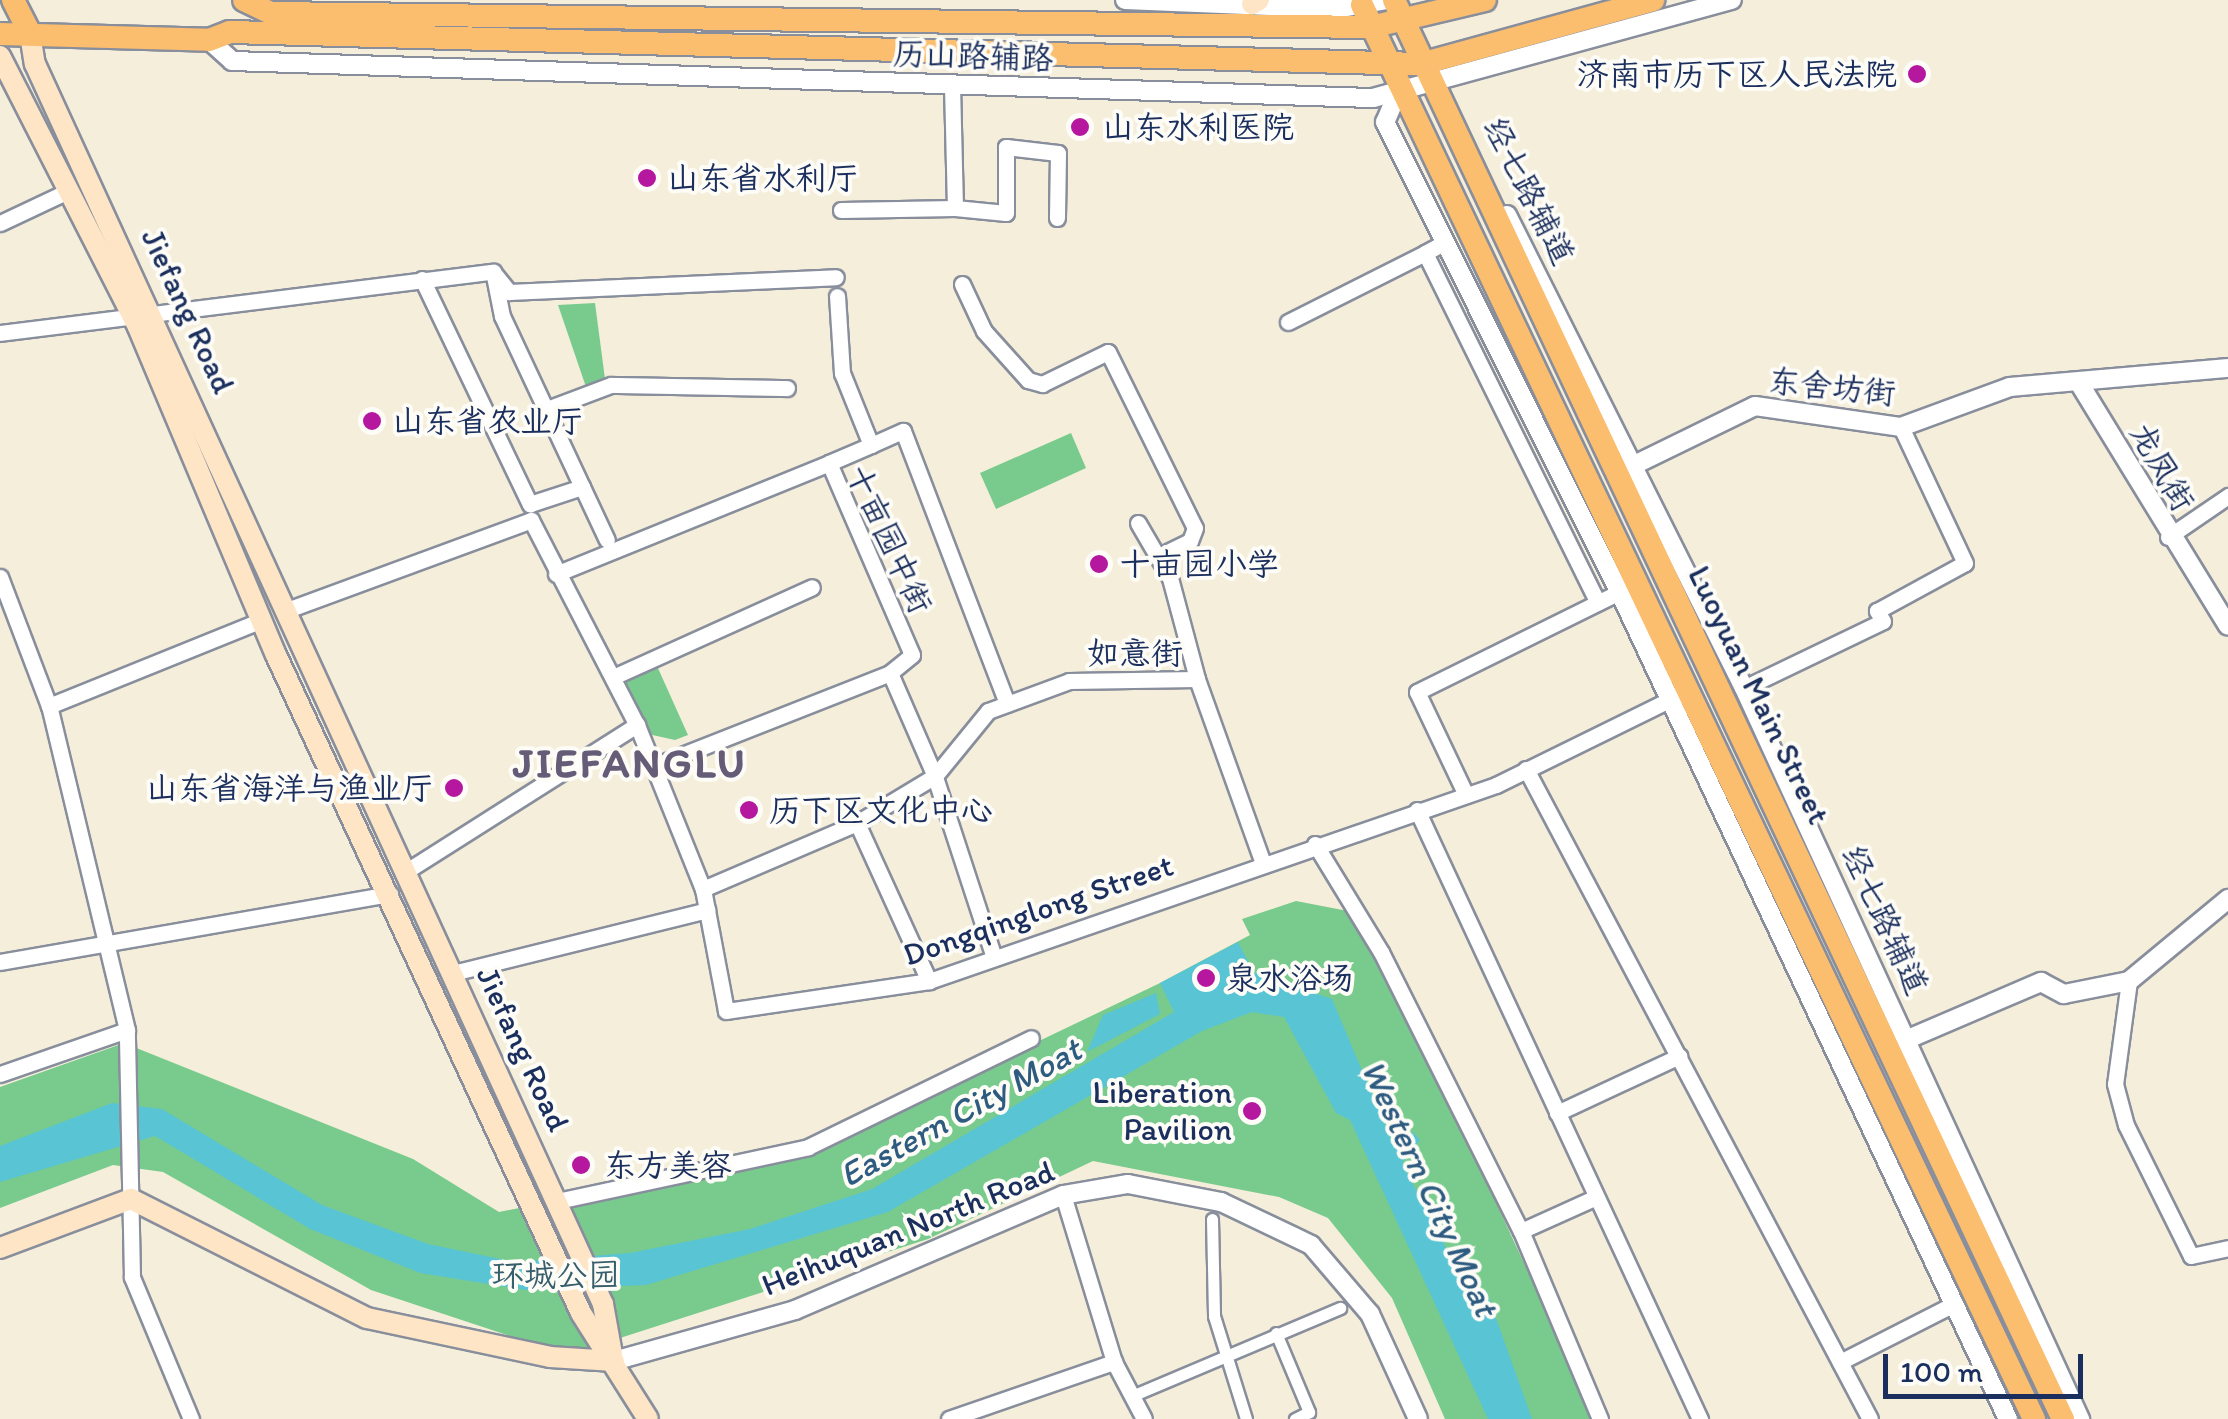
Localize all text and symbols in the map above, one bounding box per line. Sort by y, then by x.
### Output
street label: 历山路辅路 [892,34,1054,78]
place label: 济南市历下区人民法院 [1577,55,1897,93]
marker: 济南市历下区人民法院 [1906,63,1928,85]
place label: 山东水利医院 [1102,108,1294,146]
street label: 经七路辅道 [1476,111,1582,271]
marker: 山东水利医院 [1067,114,1093,140]
place label: 山东省水利厅 [667,159,859,197]
marker: 山东省水利厅 [636,167,658,189]
street label: Jiefang Road [133,222,243,400]
street label: 东舍坊街 [1766,361,1898,413]
place label: 山东省农业厅 [392,402,584,440]
marker: 山东省农业厅 [361,410,383,432]
street label: 龙凤街 [2121,416,2203,518]
street label: 十亩园中街 [838,458,940,620]
place label: 十亩园小学 [1119,545,1279,583]
marker: 十亩园小学 [1088,553,1110,575]
street label: Luoyuan Main Street [1680,559,1838,831]
street label: 如意街 [1087,634,1183,672]
district label: JIEFANGLU [511,738,749,788]
place label: 山东省海洋与渔业厅 [146,769,434,807]
marker: 山东省海洋与渔业厅 [443,777,465,799]
place label: 历下区文化中心 [769,791,993,829]
marker: 历下区文化中心 [738,799,760,821]
street label: 经七路辅道 [1834,839,1936,1001]
street label: Dongqinglong Street [898,846,1178,974]
place label: 泉水浴场 [1226,959,1354,997]
street label: Jiefang Road [468,960,578,1138]
marker: 泉水浴场 [1195,967,1217,989]
water label: Eastern City Moat [832,1028,1088,1196]
water label: Western City Moat [1352,1054,1508,1322]
place label: Liberation Pavilion [1093,1074,1232,1149]
marker: Liberation Pavilion [1241,1100,1263,1122]
place label: 东方美容 [604,1146,732,1184]
marker: 东方美容 [568,1152,594,1178]
street label: Heihuquan North Road [756,1152,1060,1304]
park label: 环城公园 [492,1256,620,1294]
scale bar [1888,1334,2088,1396]
text: 100 m [1900,1353,1983,1390]

